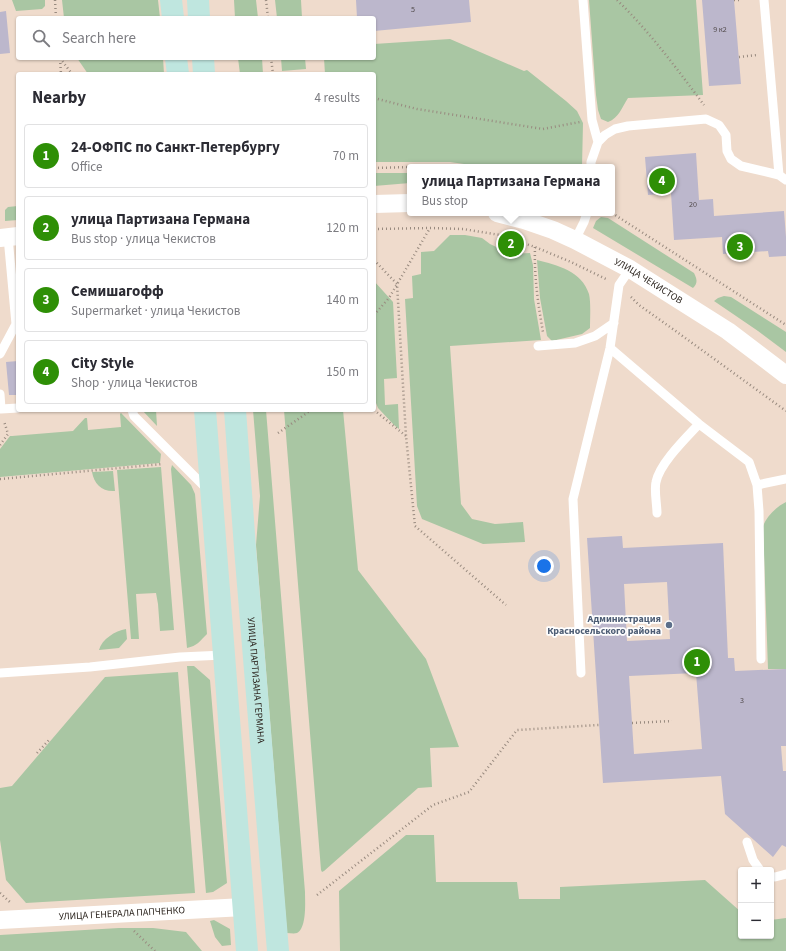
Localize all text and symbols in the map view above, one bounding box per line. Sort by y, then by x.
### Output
house number: 5 [411,4,415,15]
search box [16,16,376,60]
house number: 9 к2 [713,24,727,35]
icon: search [30,27,52,49]
text: Search here [62,28,136,49]
text: Nearby [32,86,86,110]
text: 4 results [315,89,360,107]
text: 24-ОФПС по Санкт-Петербургу [71,137,280,158]
text: 1 [43,147,49,165]
text: 70 m [333,147,359,165]
text: Office [71,158,102,176]
popup [407,164,615,216]
pin: 4 [649,166,675,196]
text: улица Партизана Германа [421,171,601,192]
text: Bus stop [421,192,468,210]
house number: 20 [689,199,697,210]
text: улица Партизана Германа [71,209,250,230]
text: 2 [43,219,49,237]
text: 120 m [326,219,359,237]
pin: 2 [498,229,524,259]
text: Bus stop · улица Чекистов [71,230,216,248]
pin: 3 [727,232,753,262]
street label: УЛИЦА ЧЕКИСТОВ [612,255,686,308]
text: Семишагофф [71,281,164,302]
text: 3 [43,291,49,309]
text: 140 m [326,291,359,309]
text: Supermarket · улица Чекистов [71,302,240,320]
text: City Style [71,353,134,374]
text: 4 [43,363,49,381]
text: 150 m [326,363,359,381]
text: Shop · улица Чекистов [71,374,198,392]
your location [534,556,554,576]
place label: Администрация Красносельского района [547,612,661,638]
street label: УЛИЦА ПАРТИЗАНА ГЕРМАНА [244,617,268,744]
marker: Администрация Красносельского района [664,620,674,630]
pin: 1 [684,647,710,677]
house number: 3 [740,695,744,706]
map controls [738,867,774,939]
button: + [738,867,774,903]
street label: УЛИЦА ГЕНЕРАЛА ПАПЧЕНКО [58,903,186,924]
button: − [738,903,774,939]

